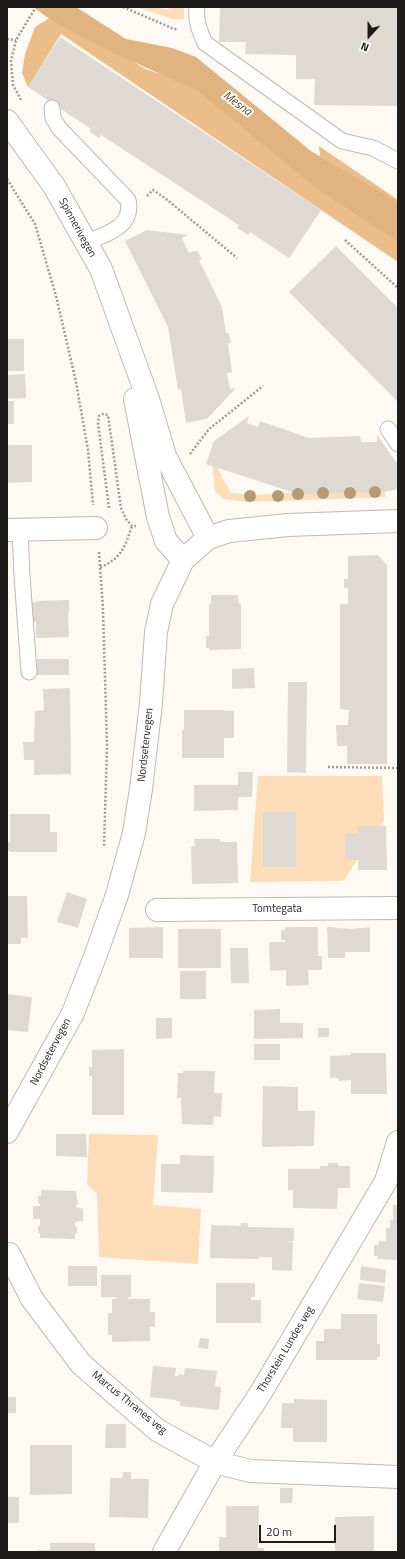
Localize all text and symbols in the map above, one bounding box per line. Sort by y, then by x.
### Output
north arrow [349,16,389,56]
text: N [358,38,371,56]
water label: Mesna [220,89,254,119]
street label: Spinnerivegen [55,196,99,260]
street label: Nordsetervegen [136,707,156,783]
street label: Tomtegata [252,902,302,916]
street label: Nordsetervegen [28,1016,74,1088]
street label: Thorstein Lundes veg [255,1304,317,1396]
street label: Marcus Thranes veg [89,1369,169,1437]
scale bar [261,1517,338,1543]
text: 20 m [266,1522,292,1541]

